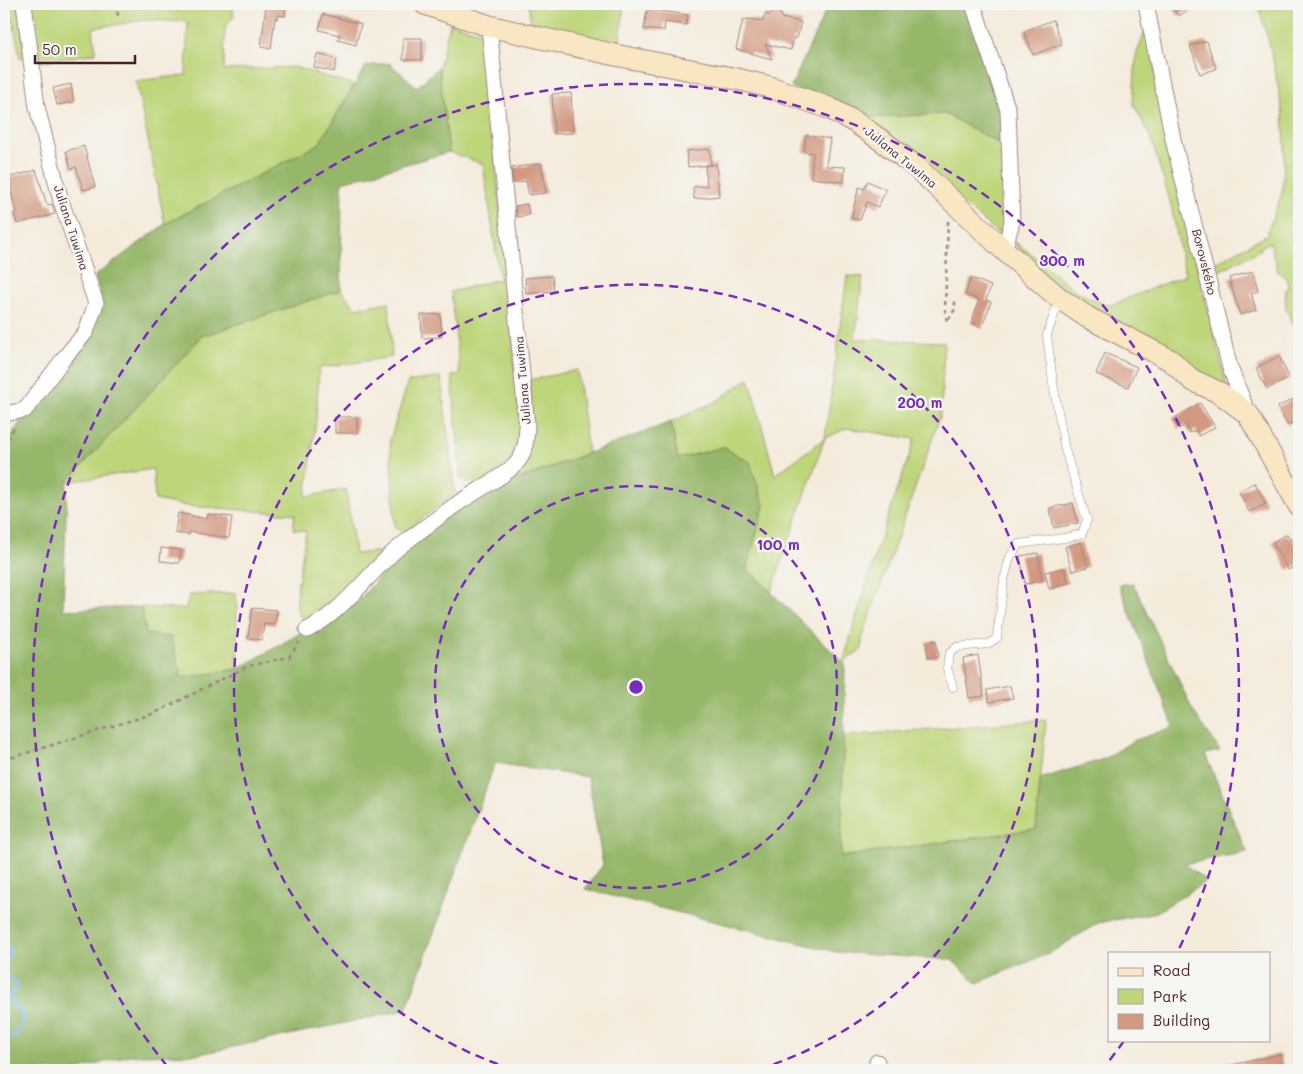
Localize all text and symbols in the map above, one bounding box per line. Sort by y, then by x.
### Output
scale bar [35,32,135,64]
text: 50 m [42,39,77,59]
street label: Juliana Tuwima [862,123,941,191]
street label: Juliana Tuwima [51,183,93,272]
street label: Borovského [1189,227,1221,296]
text: 300 m [1039,250,1085,270]
street label: Juliana Tuwima [510,335,534,425]
text: 200 m [898,392,943,412]
text: 100 m [756,534,800,554]
centre of rings [627,678,645,696]
legend [1108,952,1270,1042]
text: Road [1153,960,1190,980]
text: Park [1153,986,1187,1006]
text: Building [1153,1010,1210,1030]

